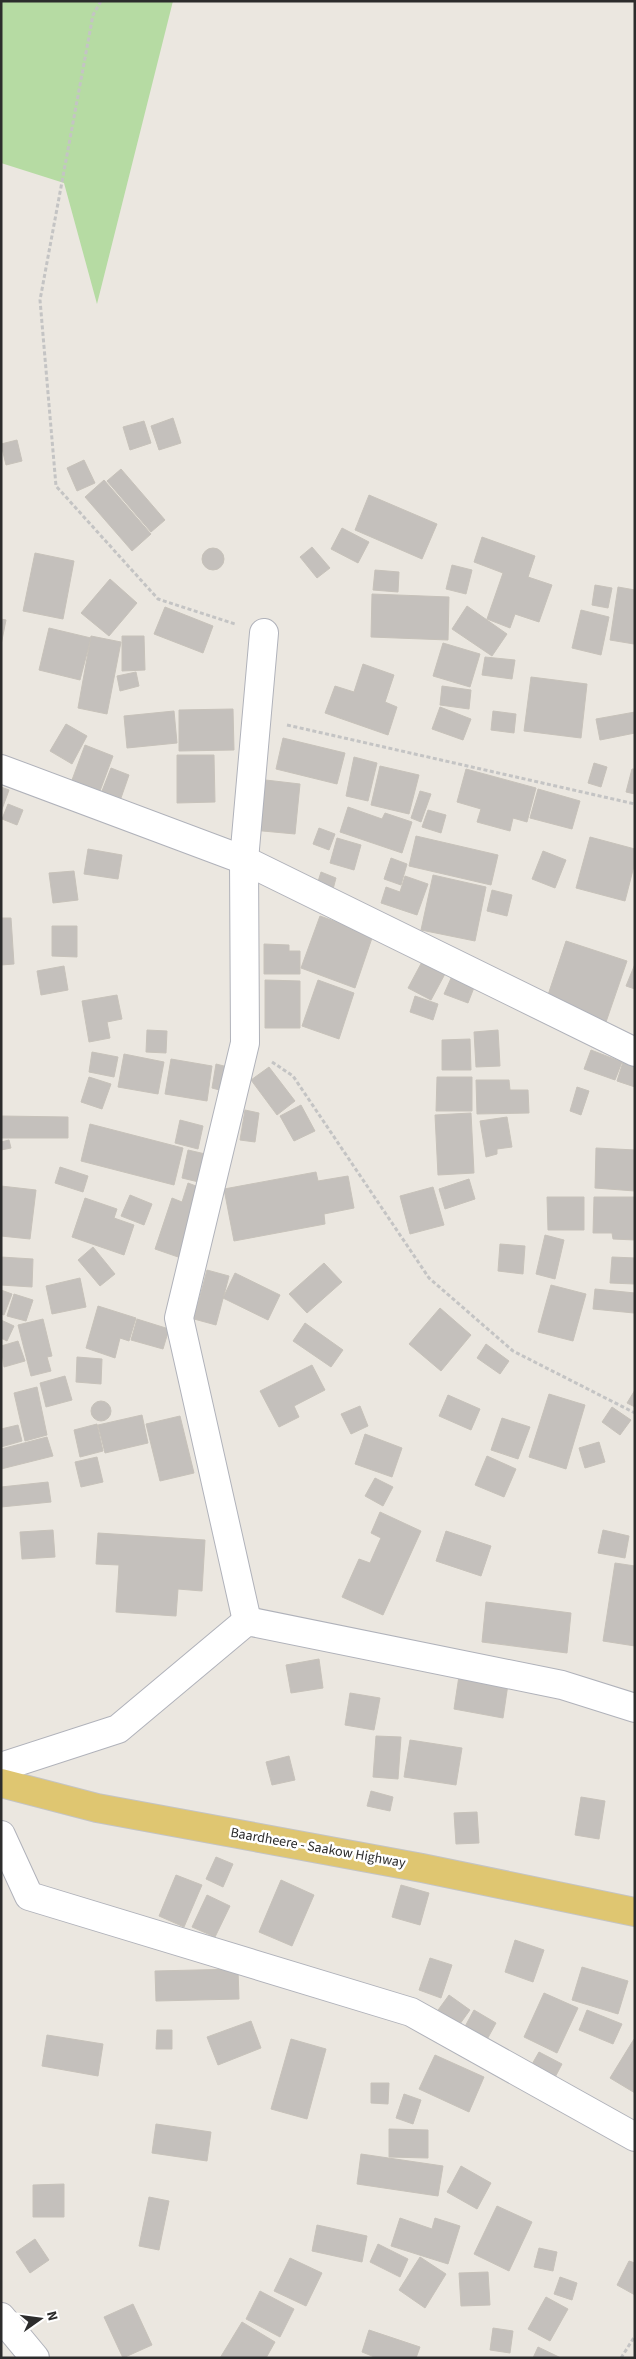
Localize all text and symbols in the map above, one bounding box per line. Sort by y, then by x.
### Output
street label: Baardheere - Saakow Highway [229,1823,408,1873]
north arrow [15,2294,65,2344]
text: N [41,2309,62,2323]

